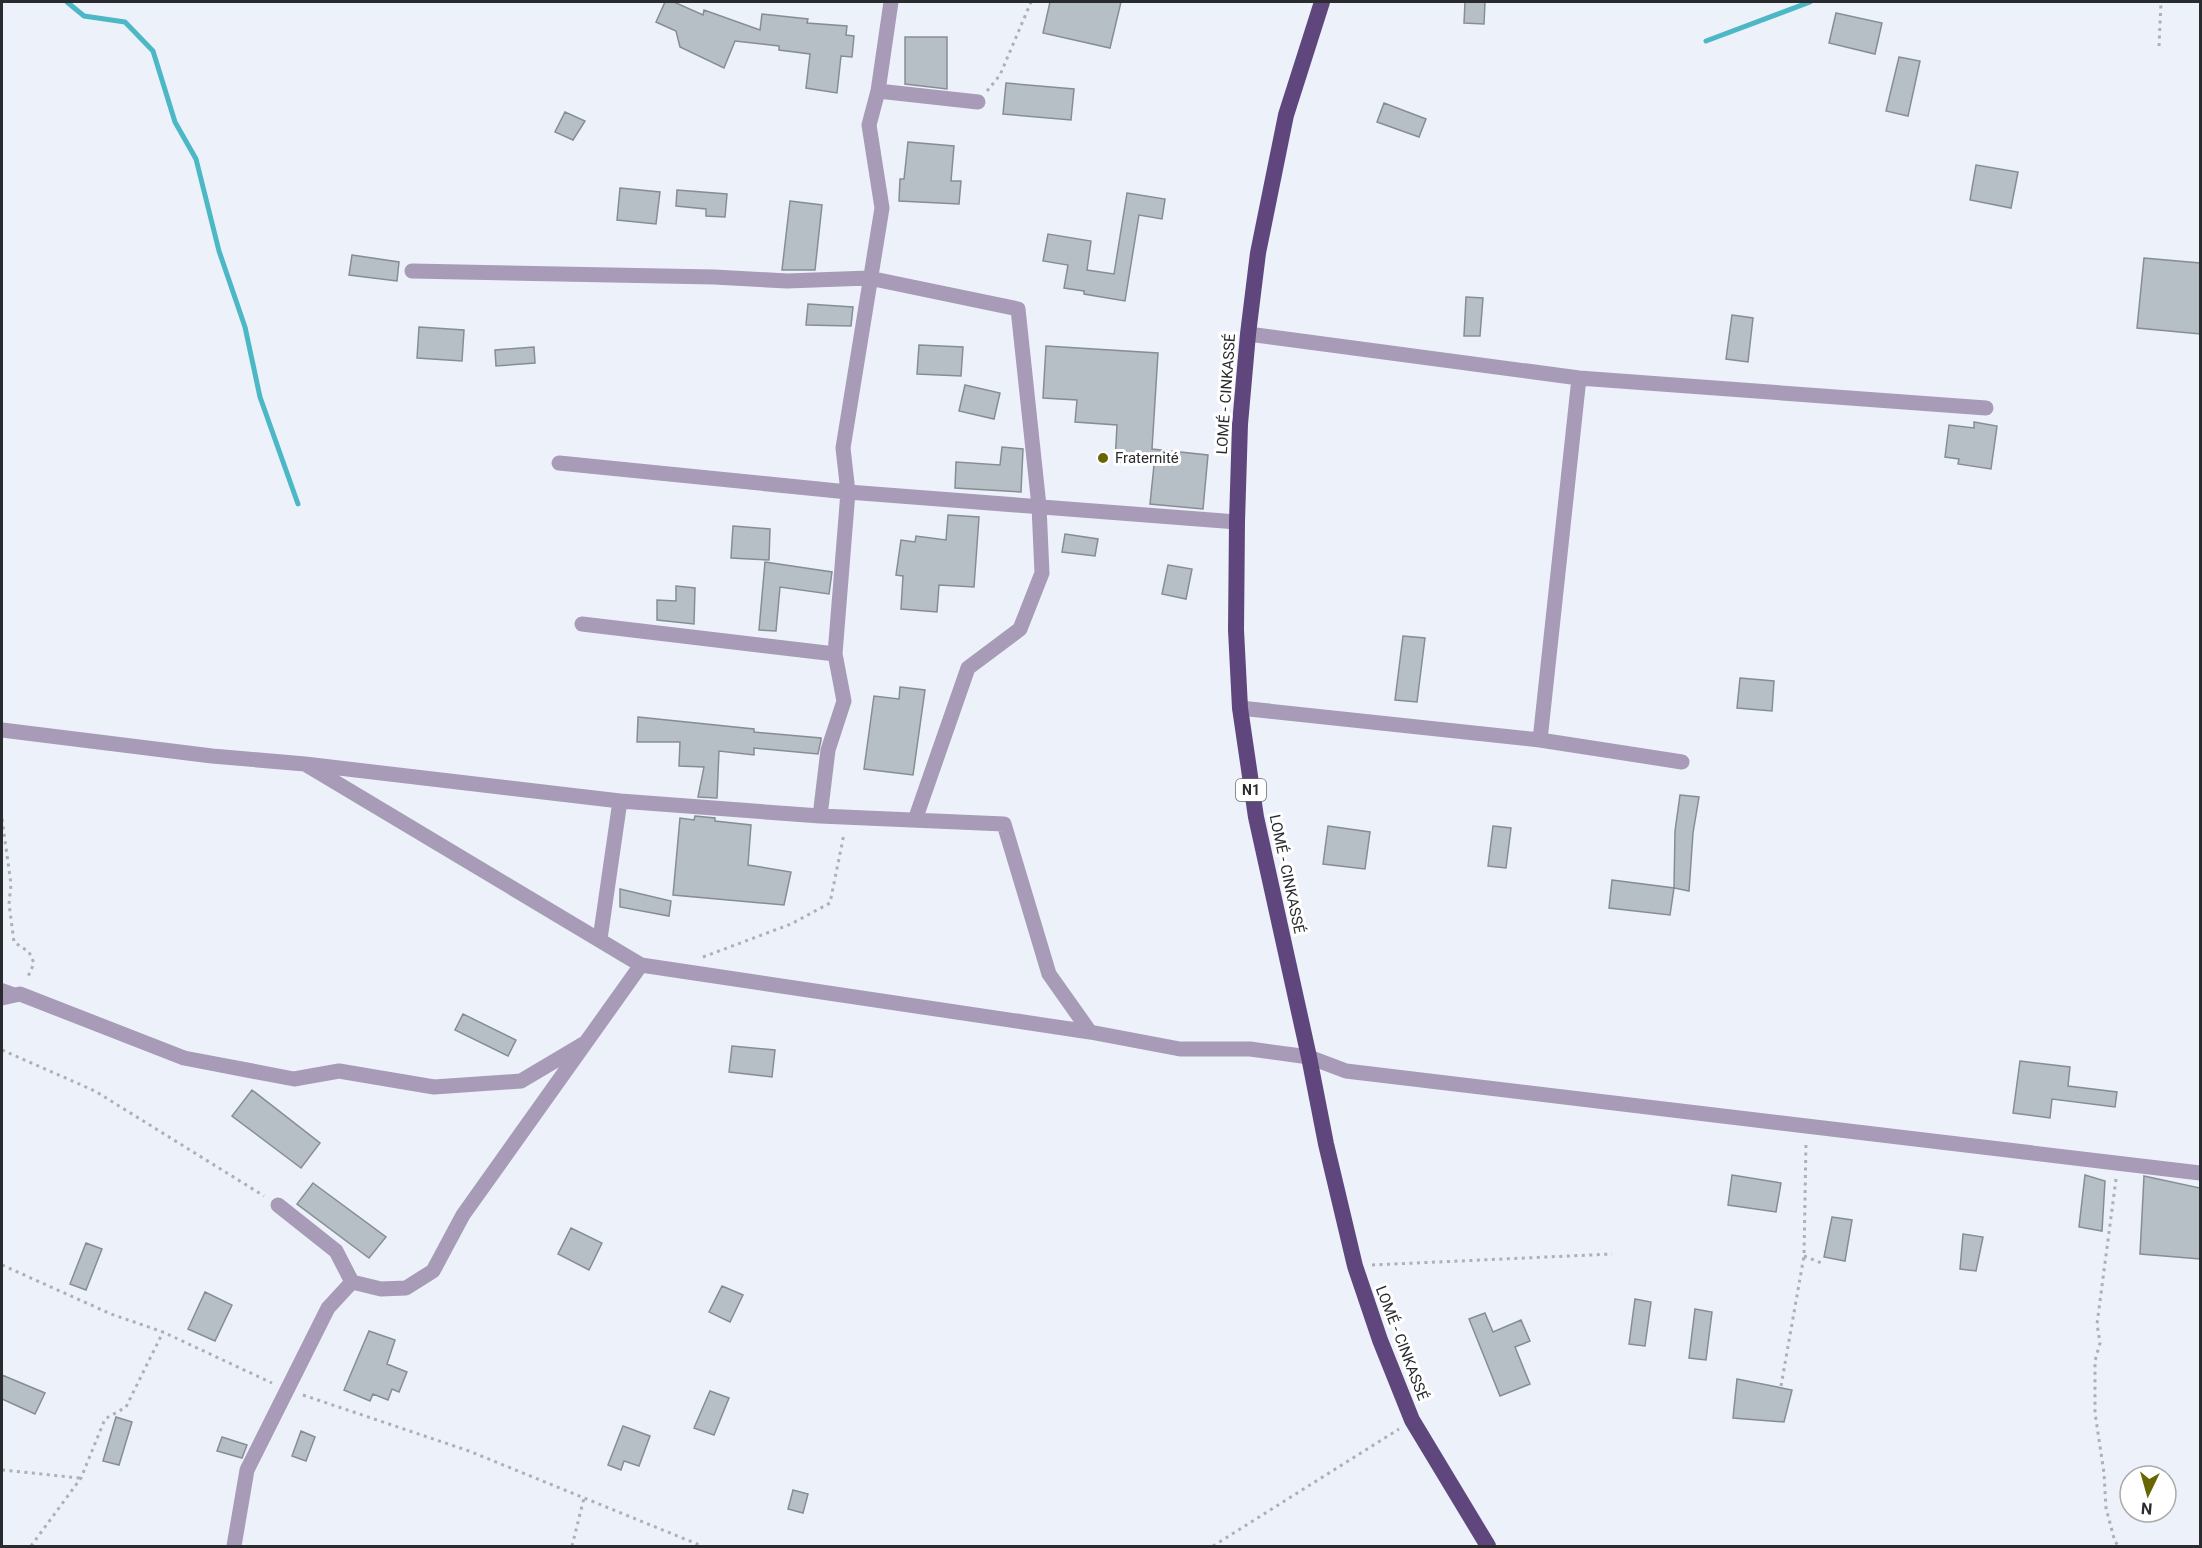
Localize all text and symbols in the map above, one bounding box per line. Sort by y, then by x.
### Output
street label: LOMÉ - CINKASSÉ [1213,332,1239,455]
place label: Fraternité [1115,449,1179,467]
marker: Fraternité [1096,451,1110,465]
road number: N1 [1236,779,1266,801]
street label: LOMÉ - CINKASSÉ [1266,813,1309,936]
street label: LOMÉ - CINKASSÉ [1372,1283,1432,1403]
north arrow [2118,1464,2178,1524]
text: N [2140,1498,2153,1518]

